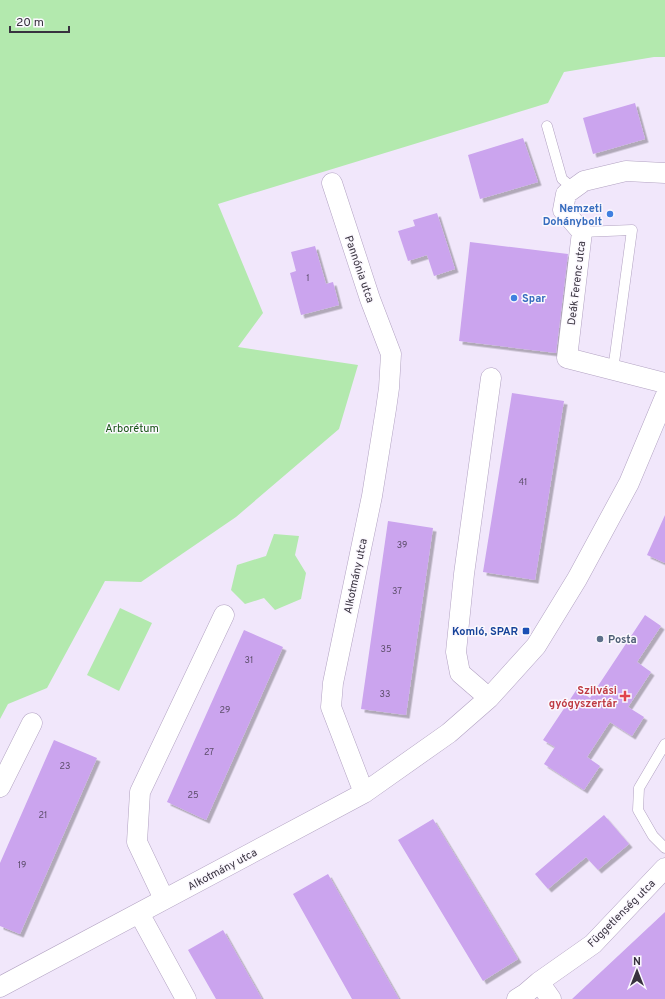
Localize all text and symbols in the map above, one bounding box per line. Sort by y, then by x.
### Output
scale bar [10,8,69,34]
text: 20 m [16,15,44,31]
place label: Nemzeti Dohánybolt [543,202,602,229]
marker: Nemzeti Dohánybolt [605,209,615,219]
street label: Pannónia utca [341,234,377,305]
street label: Deák Ferenc utca [565,240,589,326]
house number: 1 [306,273,310,284]
place label: Spar [522,292,546,306]
marker: Spar [509,293,519,303]
park label: Arborétum [105,422,159,436]
house number: 41 [519,477,527,488]
street label: Alkotmány utca [341,537,371,615]
house number: 39 [397,540,407,551]
house number: 37 [392,586,402,597]
place label: Komló, SPAR [452,625,518,639]
marker: Komló, SPAR [521,626,531,636]
place label: Posta [608,633,637,647]
marker: Posta [595,634,605,644]
house number: 35 [380,644,392,655]
house number: 31 [245,655,253,666]
place label: Szilvási gyógyszertár [549,684,617,711]
house number: 33 [380,689,390,700]
marker: Szilvási gyógyszertár [620,691,630,701]
house number: 29 [220,705,230,716]
house number: 27 [204,747,214,758]
house number: 23 [60,761,70,772]
house number: 25 [187,790,199,801]
house number: 21 [39,810,47,821]
street label: Alkotmány utca [185,846,260,894]
house number: 19 [18,860,26,871]
street label: Függetlenség utca [585,877,659,951]
north arrow [617,951,657,991]
text: N [633,955,641,969]

